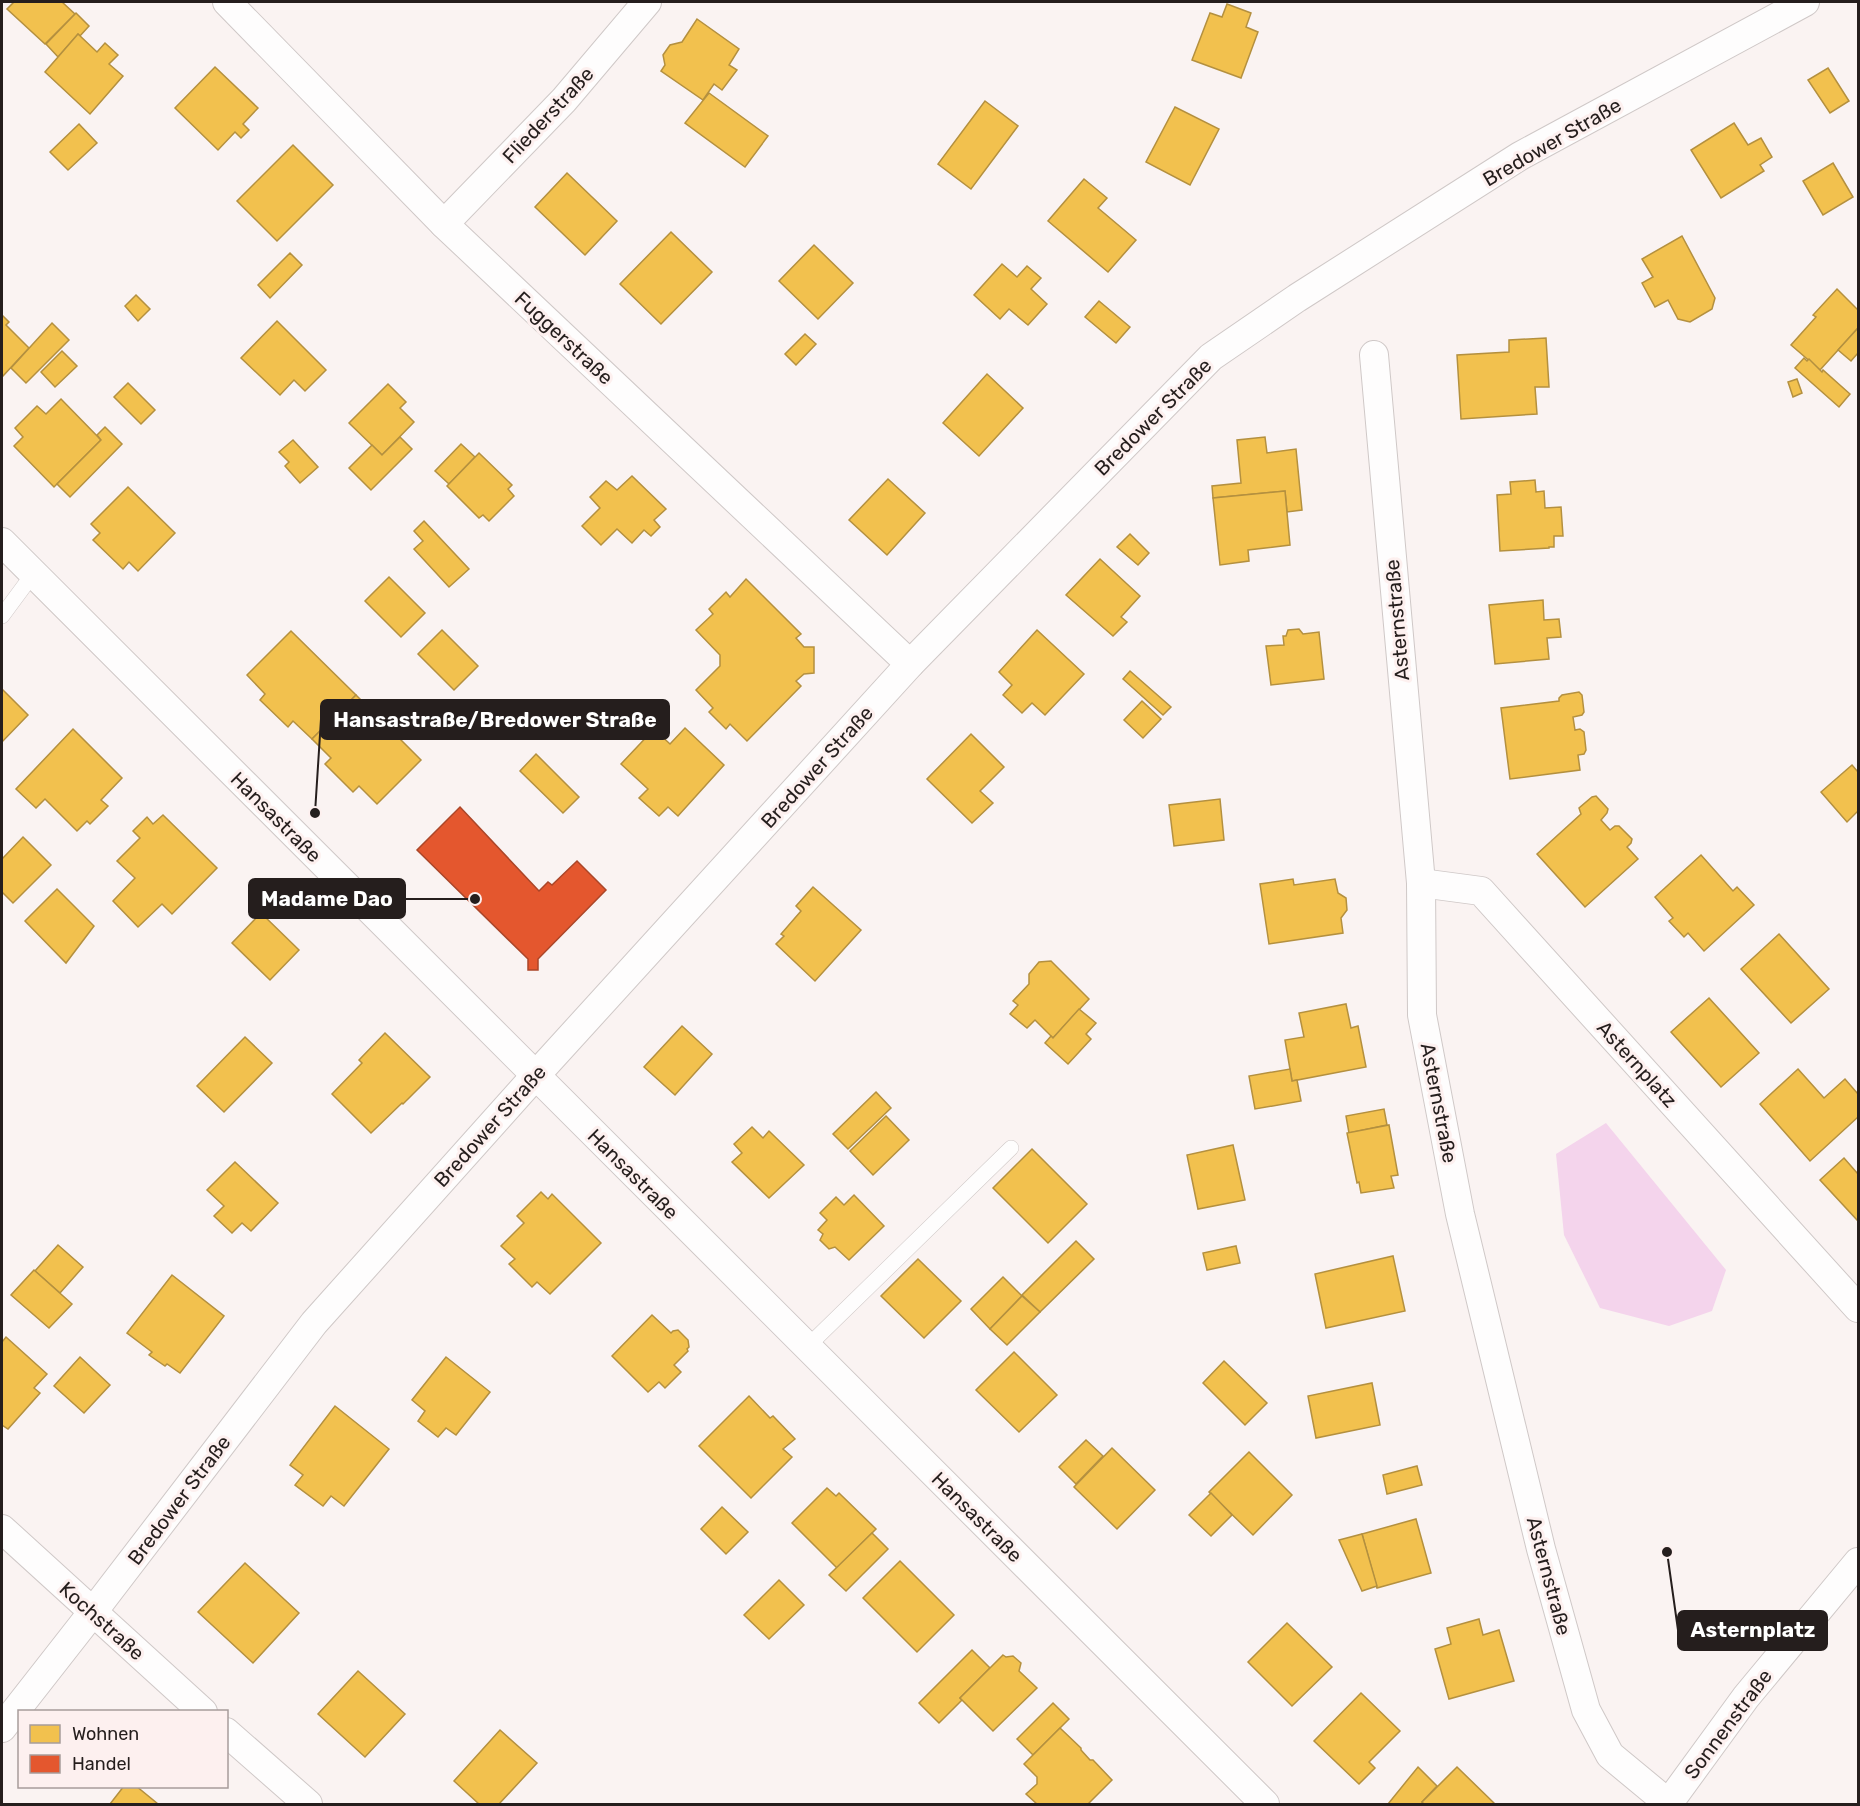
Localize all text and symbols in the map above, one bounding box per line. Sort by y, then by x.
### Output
street label: Fliederstraße [497,62,599,168]
street label: Bredower Straße [1479,93,1625,191]
street label: Fuggerstraße [510,286,618,390]
street label: Bredower Straße [1089,353,1217,481]
street label: Asternstraße [1380,558,1414,682]
callout: Hansastraße/Bredower Straße [321,700,669,739]
street label: Bredower Straße [756,701,878,833]
text: Hansastraße/Bredower Straße [333,707,657,732]
street label: Hansastraße [226,767,326,867]
callout: Madame Dao [249,879,405,918]
text: Madame Dao [261,886,393,911]
street label: Asternplatz [1592,1016,1682,1112]
street label: Asternstraße [1416,1041,1462,1165]
street label: Bredower Straße [429,1060,551,1192]
street label: Hansastraße [583,1124,683,1224]
street label: Bredower Straße [123,1431,235,1569]
street label: Hansastraße [927,1467,1027,1567]
street label: Asternstraße [1522,1514,1576,1638]
street label: Kochstraße [55,1577,149,1665]
callout: Asternplatz [1678,1611,1827,1650]
text: Asternplatz [1691,1617,1815,1642]
street label: Sonnenstraße [1679,1664,1777,1784]
legend [18,1710,228,1788]
text: Wohnen [72,1723,139,1745]
text: Handel [72,1753,131,1775]

